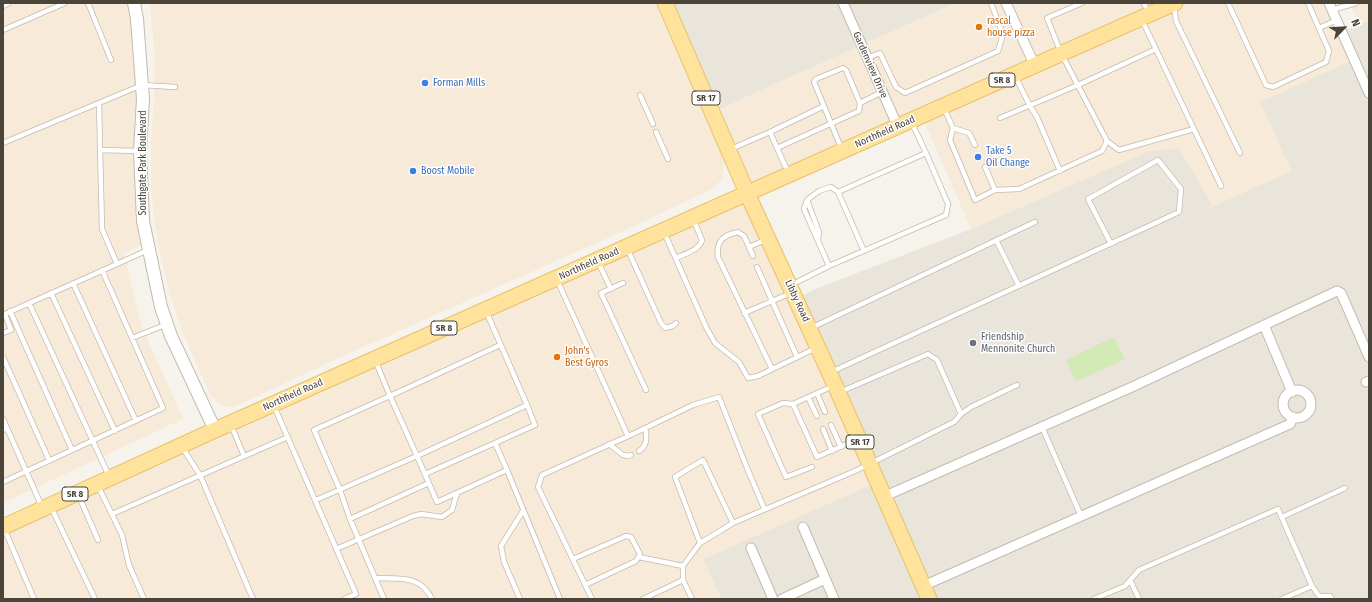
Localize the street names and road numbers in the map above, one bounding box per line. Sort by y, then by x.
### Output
street label: Gardenview Drive [850,30,890,100]
road number: SR 8 [989,73,1015,87]
road number: SR 17 [692,91,720,105]
street label: Southgate Park Boulevard [137,110,149,216]
street label: Northfield Road [853,113,917,151]
street label: Northfield Road [557,245,621,283]
street label: Libby Road [782,278,812,324]
road number: SR 8 [431,321,457,335]
street label: Northfield Road [261,376,325,414]
road number: SR 17 [846,435,874,449]
road number: SR 8 [62,487,88,501]

